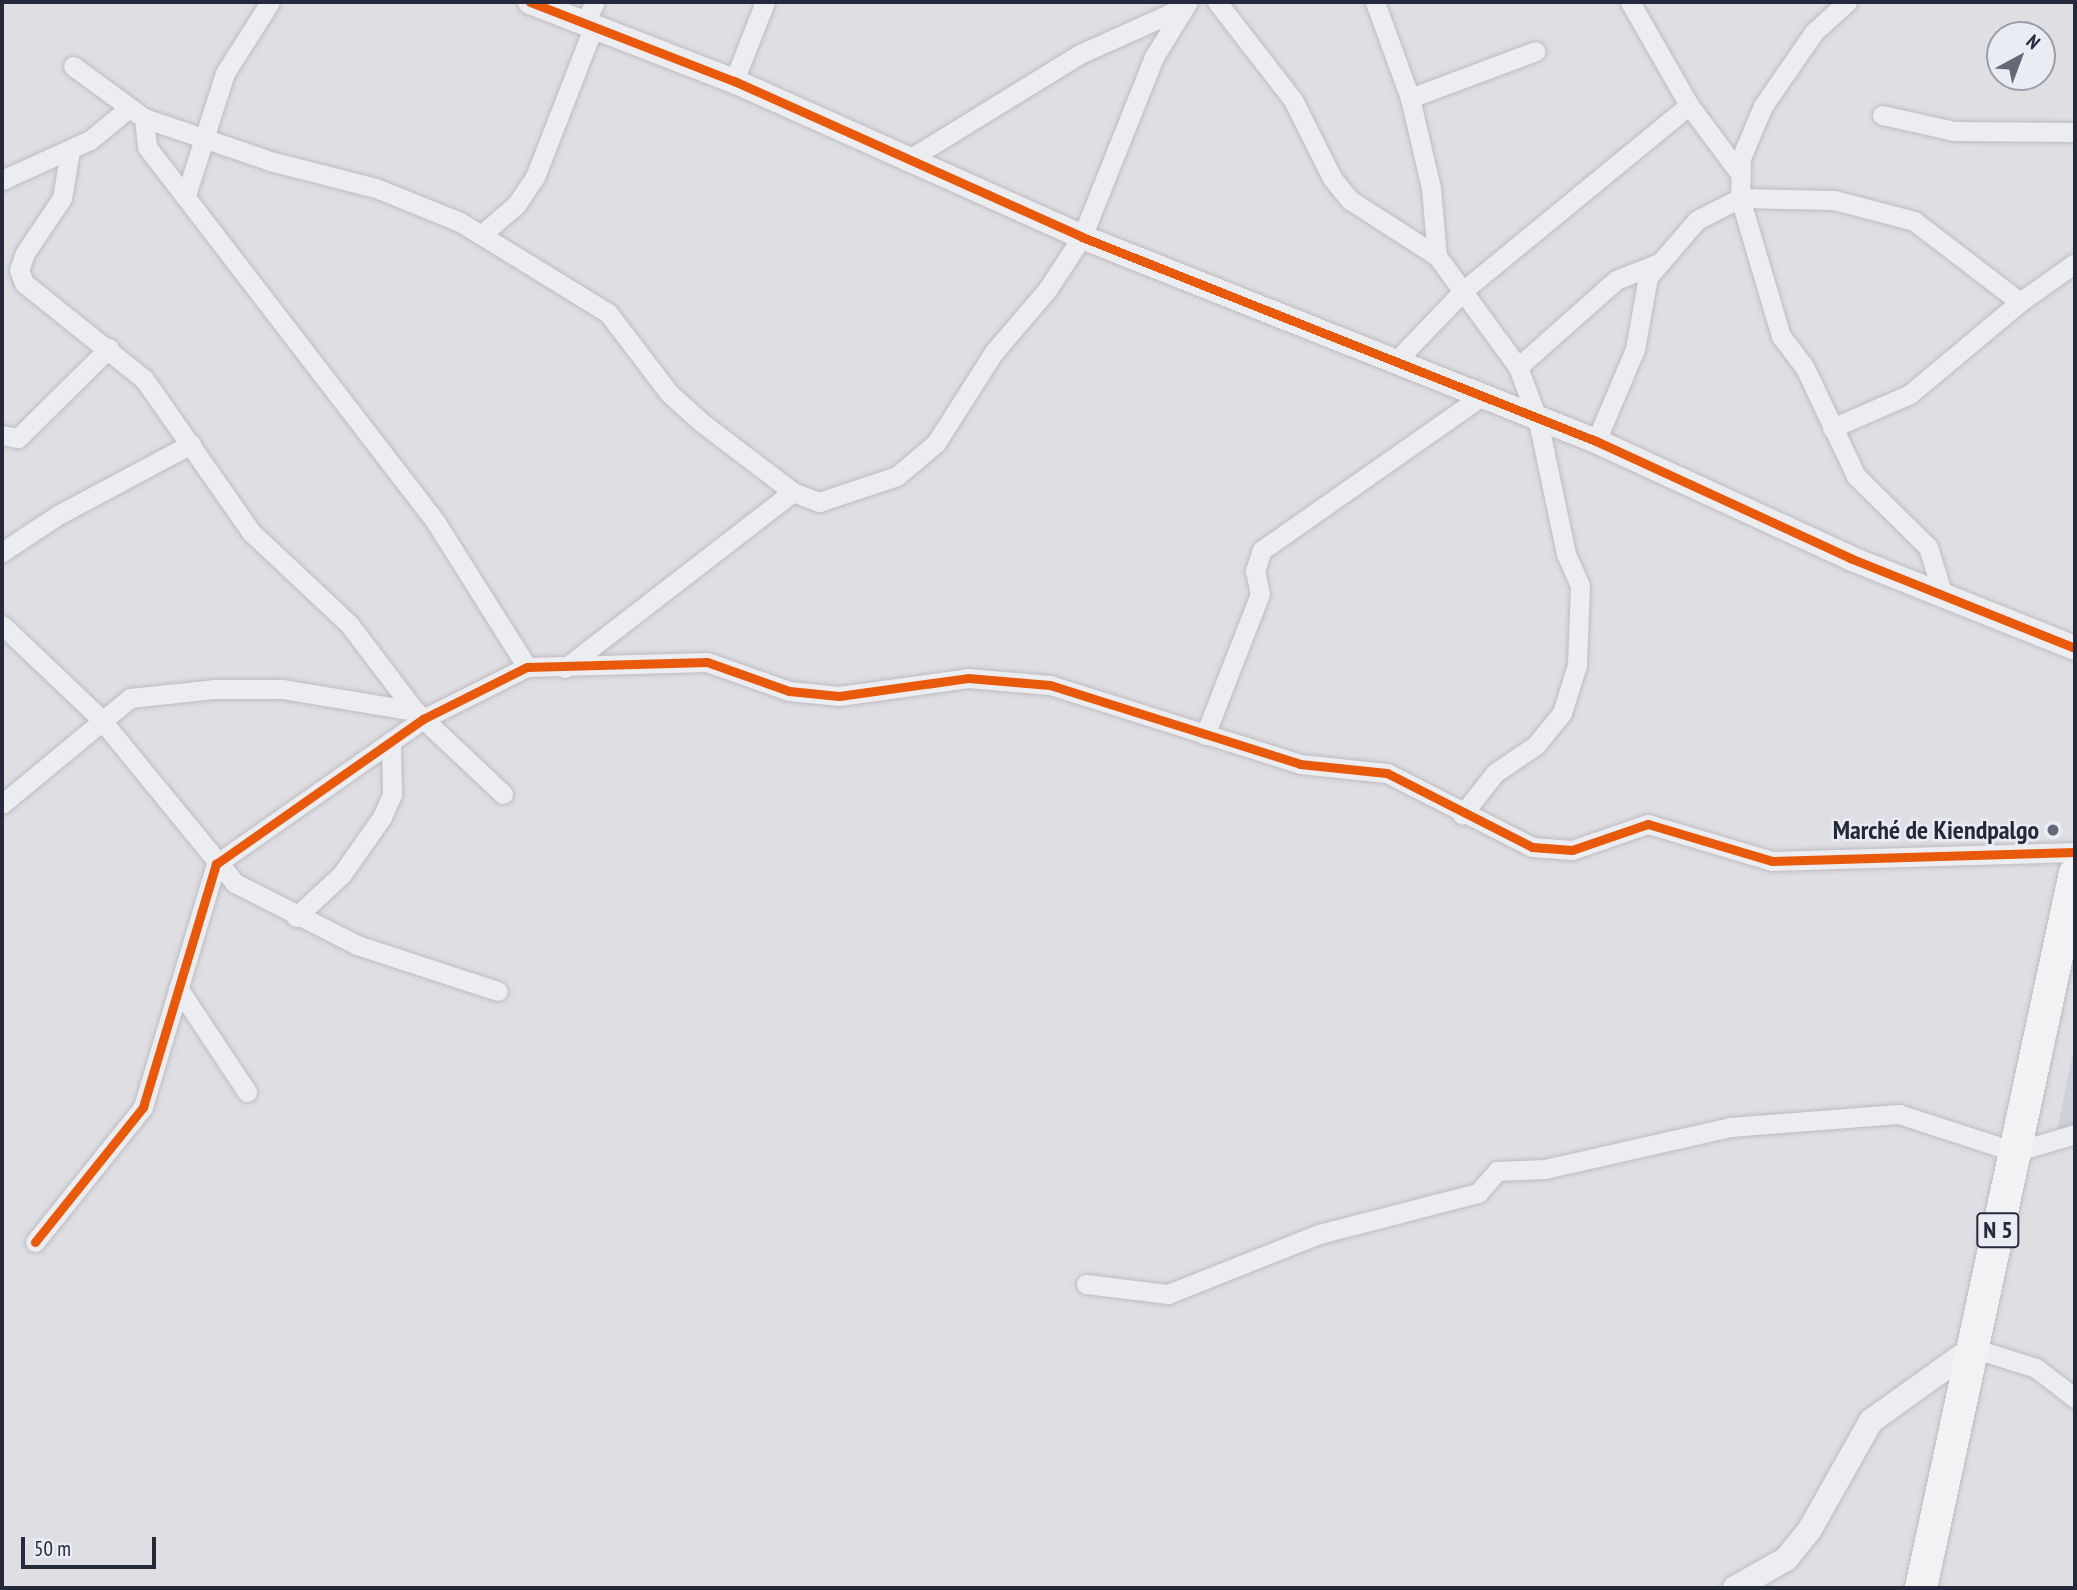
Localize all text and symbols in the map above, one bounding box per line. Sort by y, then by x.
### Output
north arrow [1986,21,2056,91]
text: N [2022,29,2045,54]
place label: Marché de Kiendpalgo [1833,814,2039,846]
marker: Marché de Kiendpalgo [2045,822,2061,838]
road number: N 5 [1975,1210,2021,1250]
scale bar [24,1524,159,1568]
text: 50 m [34,1535,71,1562]

